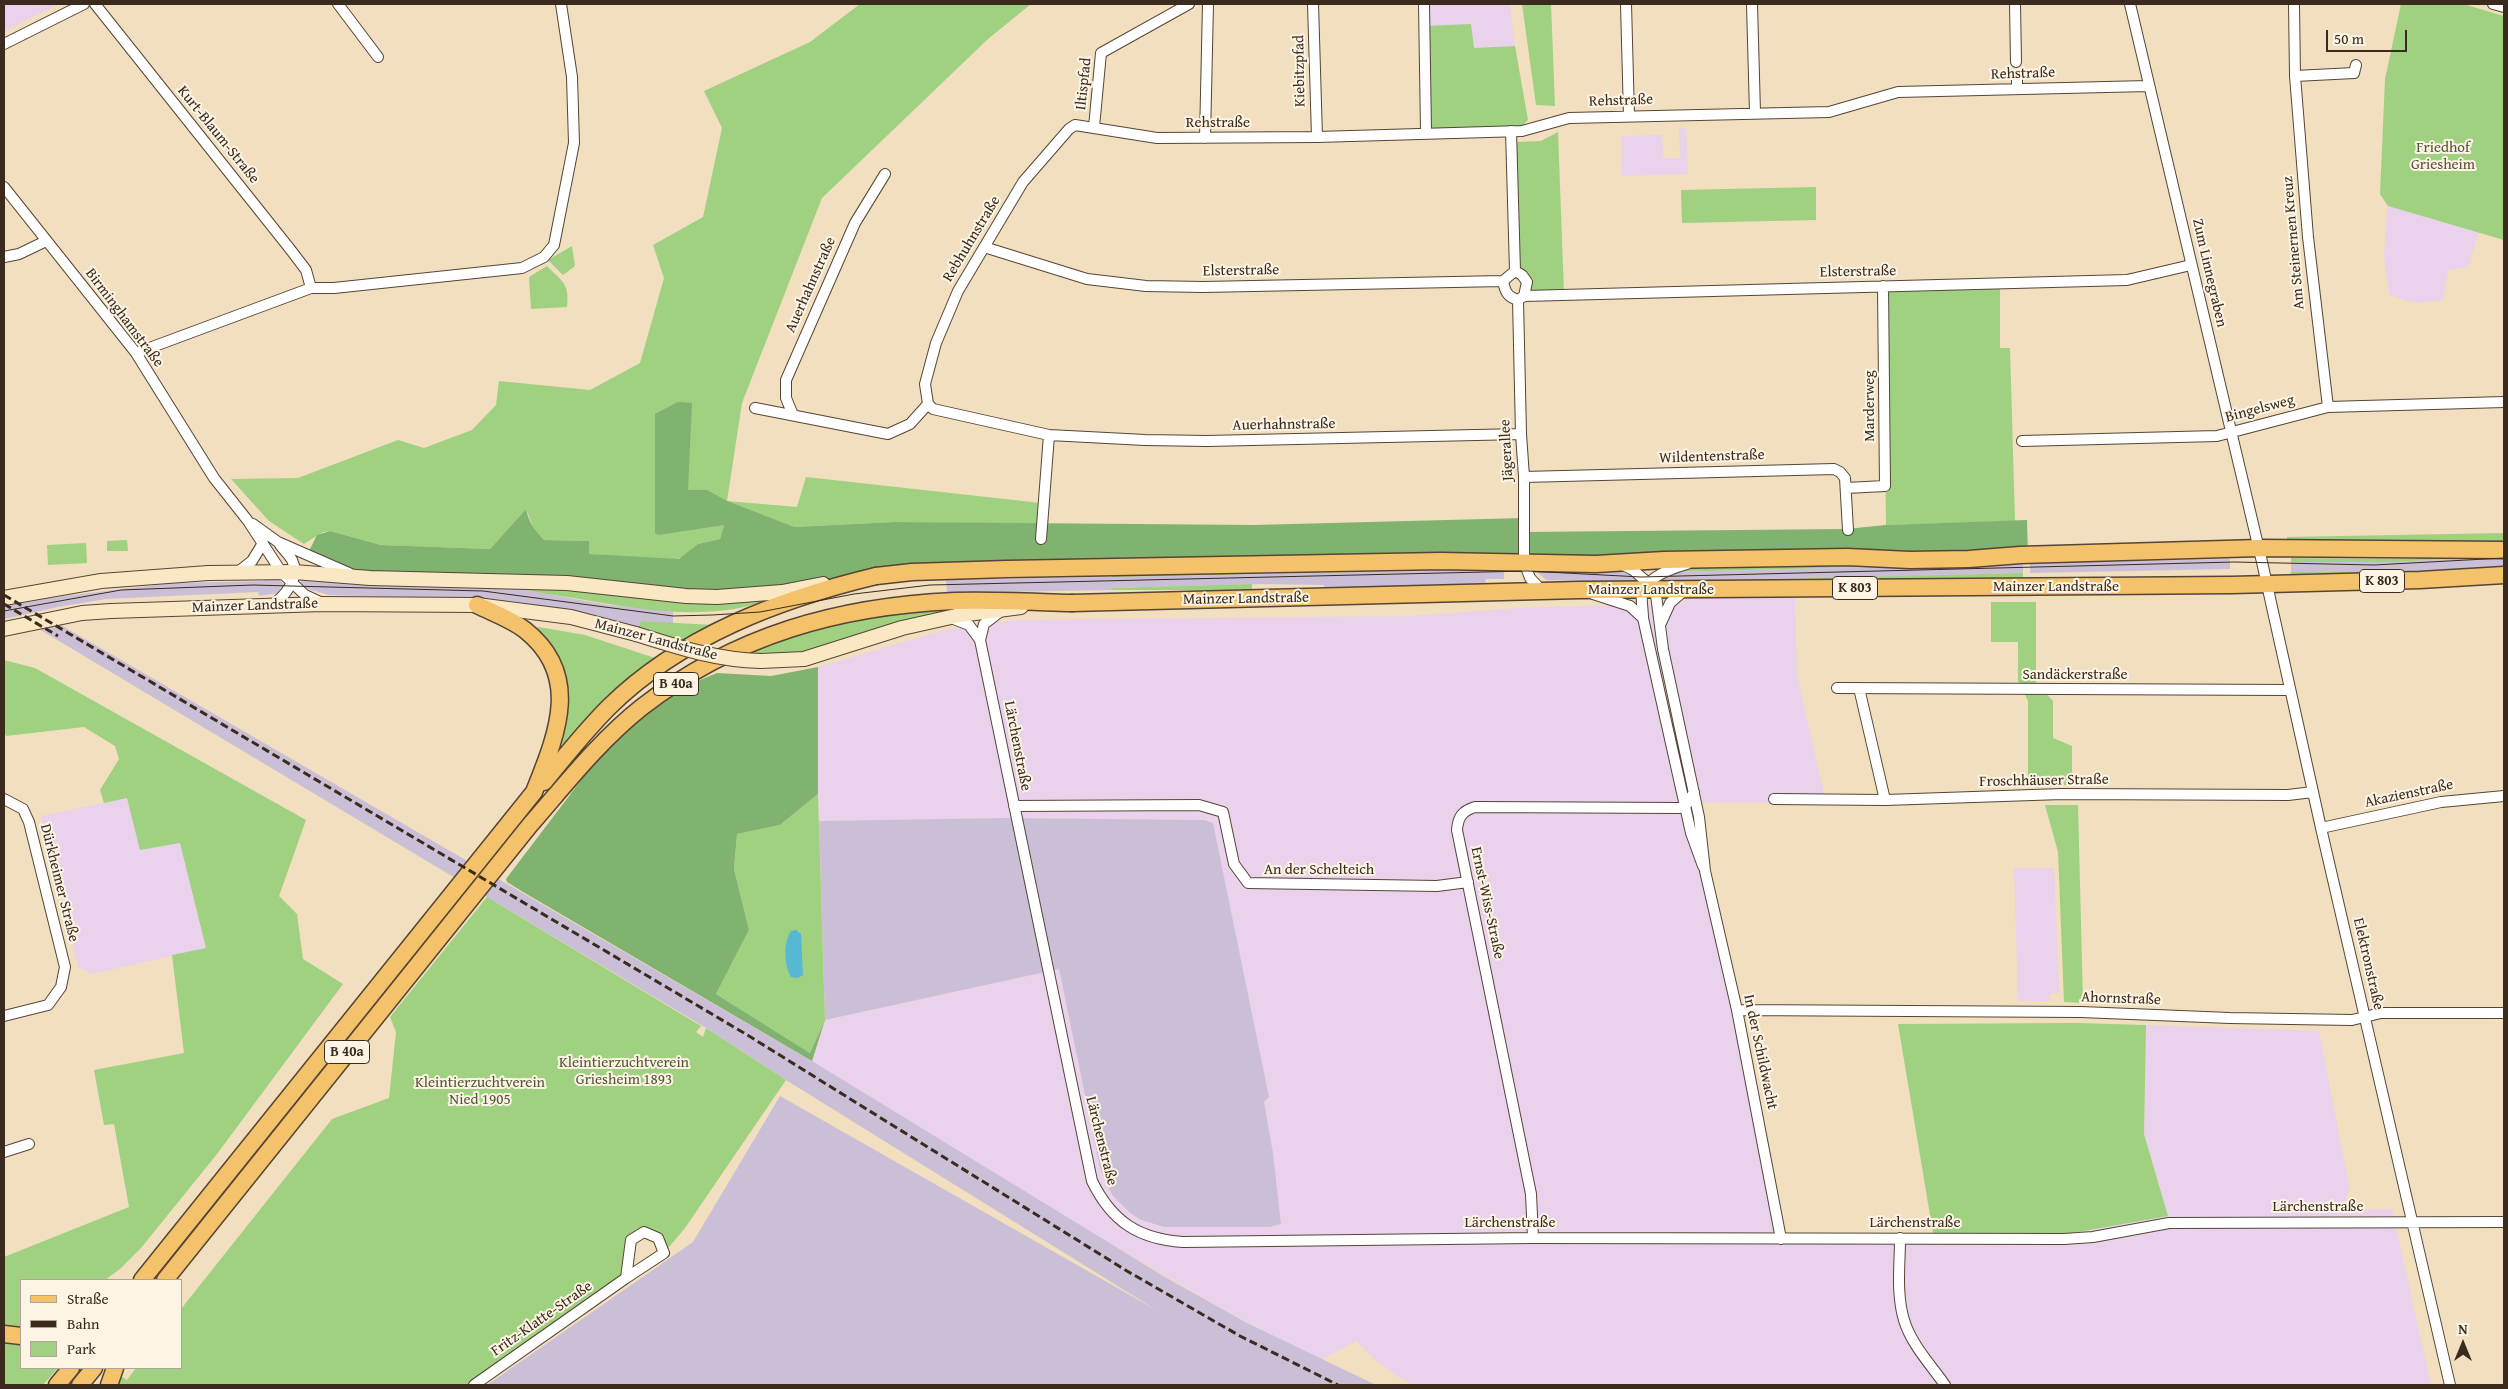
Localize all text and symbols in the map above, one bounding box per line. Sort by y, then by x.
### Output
scale bar [2328,20,2409,52]
text: 50 m [2334,28,2364,49]
street label: Kiebitzpfad [1290,35,1310,107]
street label: Iltispfad [1072,57,1096,111]
street label: Rehstraße [1991,64,2055,84]
street label: Kurt-Blaum-Straße [173,83,263,187]
street label: Rehstraße [1589,91,1653,111]
street label: Rehstraße [1186,114,1250,132]
park label: Friedhof Griesheim [2411,139,2475,174]
street label: Am Steinernen Kreuz [2279,176,2309,310]
street label: Rebhuhnstraße [939,193,1005,285]
street label: Zum Linnegraben [2188,217,2230,329]
street label: Auerhahnstraße [782,234,840,336]
street label: Elsterstraße [1203,261,1279,281]
street label: Elsterstraße [1820,262,1896,282]
street label: Birminghamstraße [81,265,167,371]
street label: Marderweg [1861,370,1879,442]
street label: Bingelsweg [2224,391,2296,427]
street label: Auerhahnstraße [1232,415,1336,435]
street label: Jägerallee [1496,419,1518,481]
street label: Wildentenstraße [1659,446,1765,468]
road number: K 803 [2360,570,2404,592]
road number: K 803 [1832,576,1878,600]
street label: Mainzer Landstraße [1993,578,2119,596]
street label: Mainzer Landstraße [1588,581,1714,599]
street label: Mainzer Landstraße [1183,589,1309,609]
street label: Mainzer Landstraße [192,595,318,617]
street label: Mainzer Landstraße [593,615,719,665]
street label: Sandäckerstraße [2022,666,2128,684]
road number: B 40a [654,672,698,696]
street label: Lärchenstraße [999,700,1035,792]
street label: Froschhäuser Straße [1979,771,2109,791]
street label: Akazienstraße [2363,776,2455,812]
street label: Dürkheimer Straße [36,822,82,944]
street label: Ernst-Wiss-Straße [1466,845,1508,961]
street label: An der Schelteich [1264,861,1374,879]
street label: Elektronstraße [2349,916,2387,1012]
street label: Ahornstraße [2081,989,2161,1009]
street label: In der Schildwacht [1739,993,1781,1111]
road number: B 40a [324,1040,370,1064]
park label: Kleintierzuchtverein Griesheim 1893 [559,1054,689,1089]
park label: Kleintierzuchtverein Nied 1905 [415,1074,545,1109]
street label: Lärchenstraße [1081,1095,1121,1187]
street label: Lärchenstraße [2273,1198,2363,1216]
street label: Lärchenstraße [1465,1214,1555,1232]
street label: Lärchenstraße [1870,1214,1960,1232]
street label: Fritz-Klatte-Straße [488,1277,596,1361]
legend [20,1279,182,1369]
text: Straße [67,1288,109,1309]
text: Bahn [67,1313,99,1334]
north arrow [2438,1319,2488,1369]
text: N [2458,1319,2468,1339]
text: Park [67,1338,96,1359]

